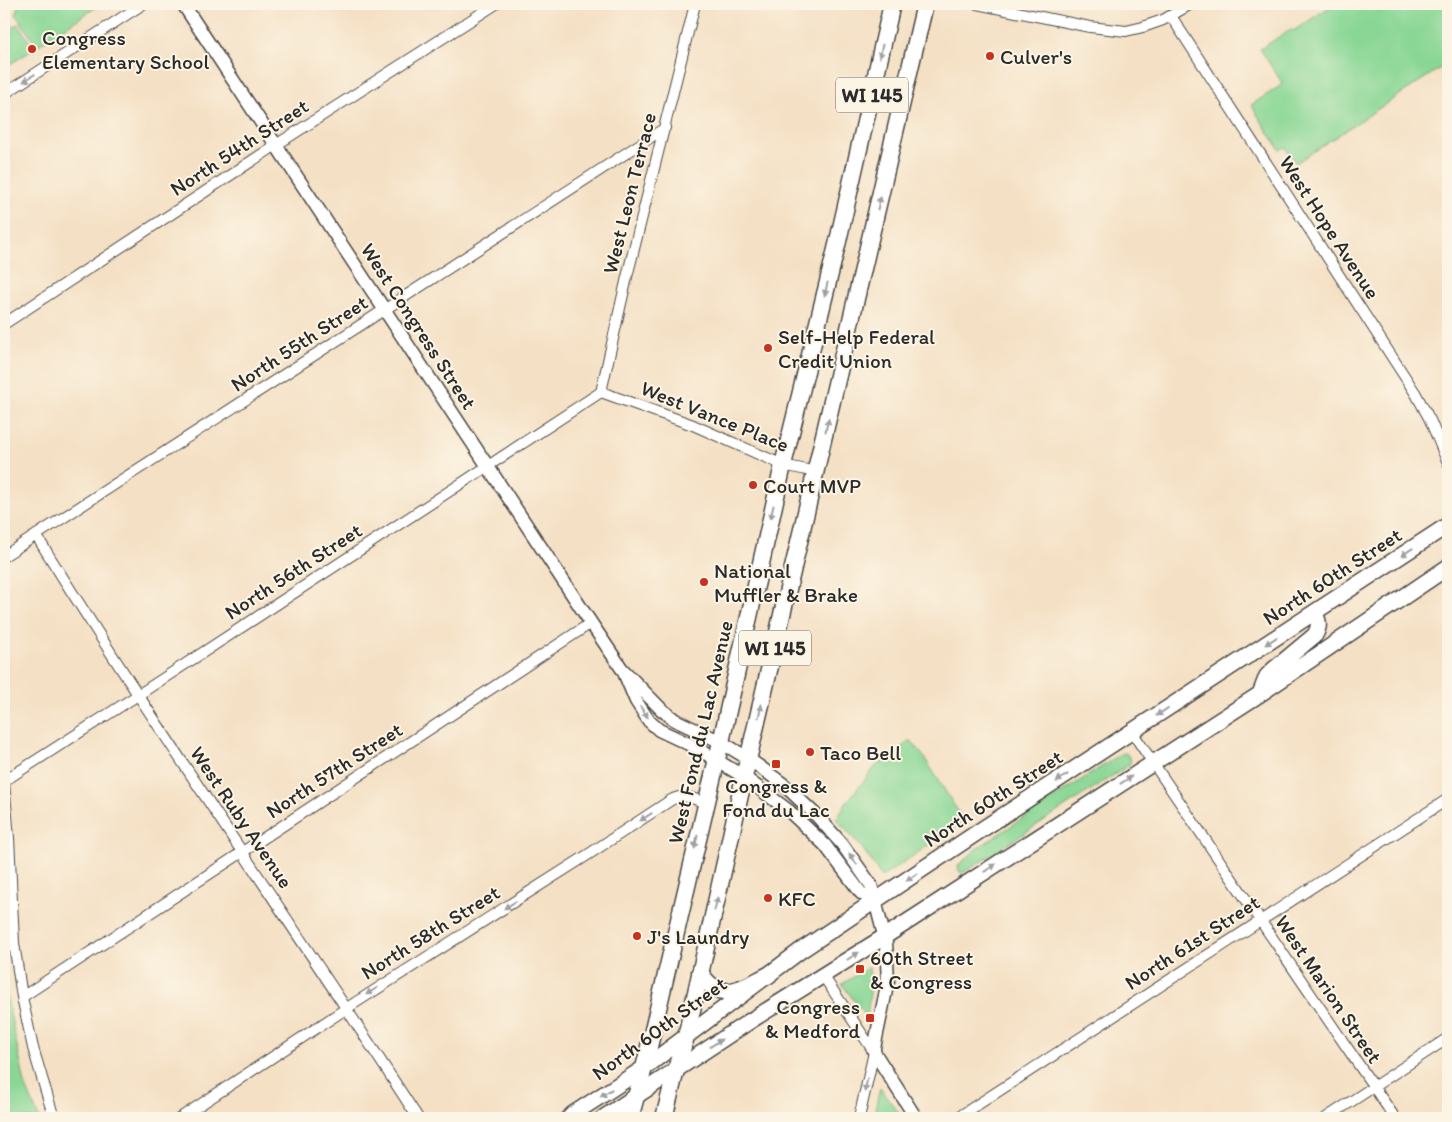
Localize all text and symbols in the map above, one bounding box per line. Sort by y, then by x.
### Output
place label: Congress Elementary School [42,25,210,74]
marker: Congress Elementary School [26,43,38,55]
one-way arrow [877,44,885,59]
place label: Culver's [1000,44,1072,69]
marker: Culver's [984,50,996,62]
one-way arrow [22,73,35,83]
road number: WI 145 [836,78,908,112]
street label: North 54th Street [165,93,313,201]
street label: West Leon Terrace [597,110,661,276]
street label: West Hope Avenue [1274,151,1386,303]
one-way arrow [875,196,883,211]
street label: West Congress Street [356,238,482,414]
one-way arrow [822,281,830,296]
street label: North 55th Street [226,289,372,397]
place label: Self-Help Federal Credit Union [778,324,935,373]
marker: Self-Help Federal Credit Union [762,342,774,354]
street label: West Vance Place [637,375,793,457]
one-way arrow [823,417,831,432]
place label: Court MVP [763,473,861,498]
marker: Court MVP [747,479,759,491]
one-way arrow [768,505,776,520]
street label: North 56th Street [220,517,366,625]
street label: North 60th Street [1258,522,1406,630]
one-way arrow [1401,547,1414,557]
place label: National Muffler & Brake [714,558,858,607]
marker: National Muffler & Brake [698,576,710,588]
street label: West Fond du Lac Avenue [662,618,738,846]
road number: WI 145 [739,630,811,666]
one-way arrow [1265,636,1278,646]
one-way arrow [756,704,764,719]
one-way arrow [639,706,649,719]
one-way arrow [1155,707,1169,717]
street label: North 57th Street [261,716,407,823]
place label: Taco Bell [820,740,901,765]
street label: West Ruby Avenue [185,741,299,893]
street label: North 60th Street [919,744,1067,852]
marker: Taco Bell [804,746,816,758]
marker: Congress & Fond du Lac [770,758,782,770]
place label: Congress & Fond du Lac [722,773,830,822]
one-way arrow [1055,773,1068,782]
one-way arrow [1120,775,1133,785]
one-way arrow [640,812,653,821]
one-way arrow [692,834,700,850]
one-way arrow [848,852,858,866]
one-way arrow [983,863,997,873]
one-way arrow [905,872,919,882]
street label: North 58th Street [356,879,504,985]
place label: KFC [778,886,816,911]
street label: North 61st Street [1120,889,1264,995]
marker: KFC [762,892,774,904]
one-way arrow [712,897,720,912]
one-way arrow [503,900,516,909]
street label: West Marion Street [1270,910,1388,1068]
place label: J's Laundry [647,924,749,949]
marker: J's Laundry [631,930,643,942]
place label: 60th Street & Congress [870,945,973,994]
one-way arrow [847,951,860,960]
marker: 60th Street & Congress [854,963,866,975]
street label: North 60th Street [587,971,731,1085]
one-way arrow [366,987,379,996]
place label: Congress & Medford [765,994,860,1043]
marker: Congress & Medford [864,1012,876,1024]
one-way arrow [710,1038,723,1048]
one-way arrow [862,1077,870,1092]
one-way arrow [600,1088,613,1098]

